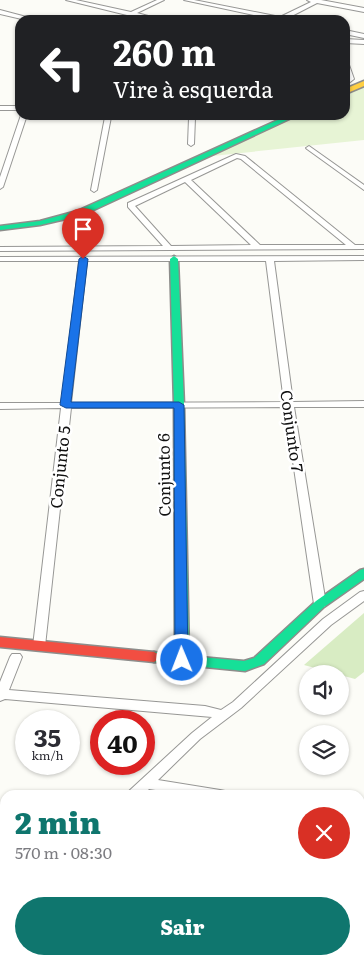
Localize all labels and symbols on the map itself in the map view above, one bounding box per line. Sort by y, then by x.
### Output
pin [62,208,104,259]
street label: Conjunto 7 [275,388,311,474]
street label: Conjunto 5 [43,425,75,509]
street label: Conjunto 6 [150,433,176,517]
position arrow [155,633,207,685]
speed limit sign: 40 [90,710,155,775]

